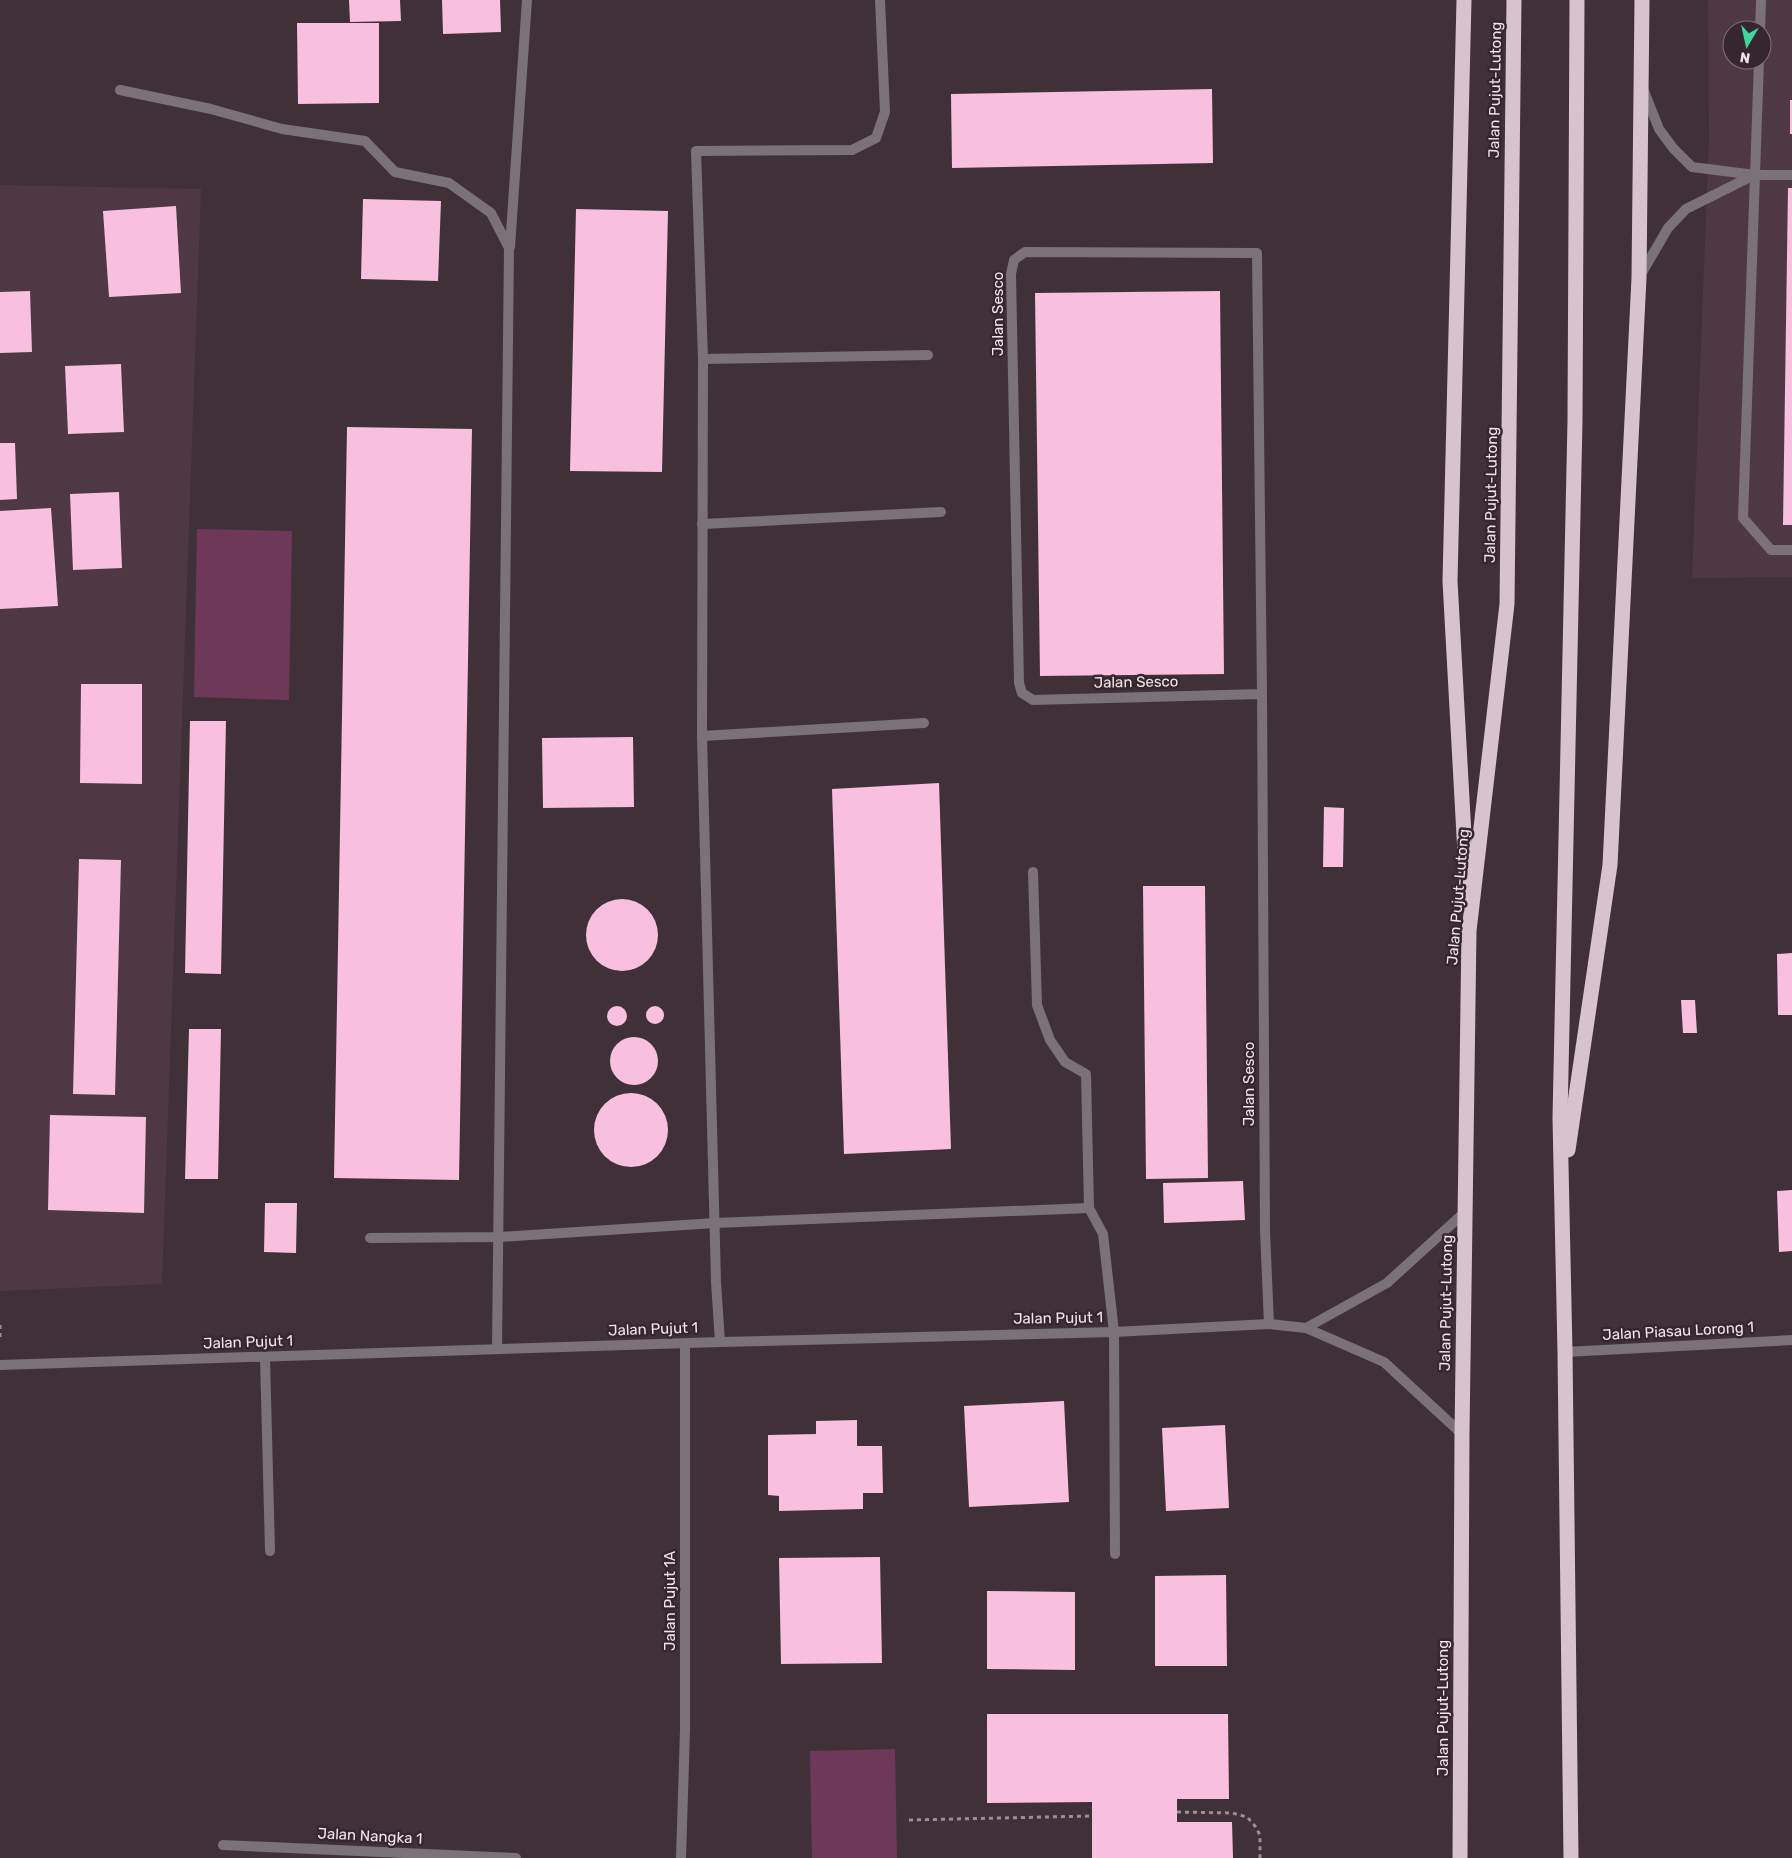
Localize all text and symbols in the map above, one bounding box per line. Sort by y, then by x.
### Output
north arrow [1722,20,1772,70]
street label: Jalan Pujut-Lutong [1485,22,1505,158]
text: N [1739,48,1751,67]
street label: Jalan Sesco [989,272,1007,356]
street label: Jalan Pujut-Lutong [1481,427,1501,563]
street label: Jalan Sesco [1093,672,1179,692]
street label: Jalan Pujut-Lutong [1443,828,1473,966]
street label: Jalan Sesco [1240,1042,1258,1126]
street label: Jalan Pujut-Lutong [1436,1235,1456,1371]
street label: Jalan Pujut 1 [1013,1308,1103,1328]
street label: Jalan Pujut 1 [608,1318,698,1340]
street label: Jalan Piasau Lorong 1 [1602,1318,1754,1344]
street label: Jalan Pujut 1 [203,1331,293,1353]
street label: Jalan Pujut 1A [661,1551,679,1651]
street label: Jalan Pujut-Lutong [1434,1640,1452,1776]
street label: Jalan Nangka 1 [317,1824,423,1848]

